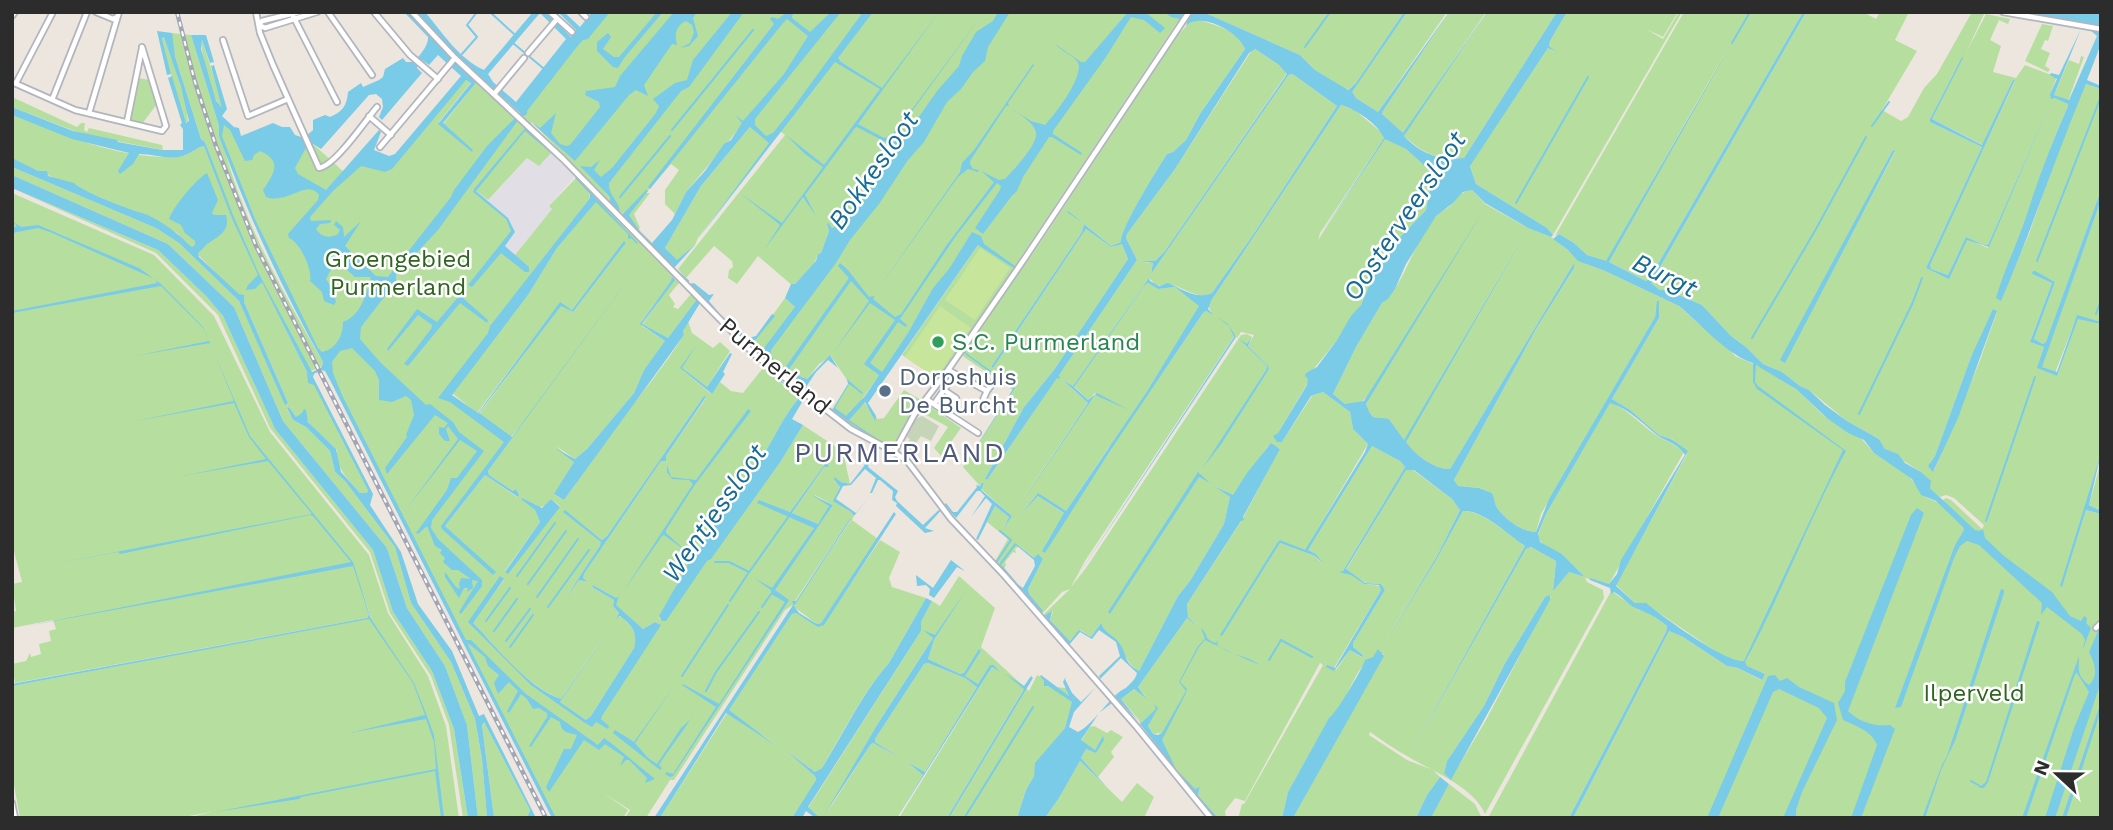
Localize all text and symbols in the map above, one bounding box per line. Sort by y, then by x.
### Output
water label: Bokkesloot [822,105,925,235]
water label: Oosterveersloot [1336,125,1472,306]
park label: Groengebied Purmerland [325,245,471,301]
water label: Burgt [1628,247,1703,304]
street label: Purmerland [714,311,836,421]
place label: S.C. Purmerland [952,328,1140,356]
marker: S.C. Purmerland [930,334,946,350]
place label: Dorpshuis De Burcht [899,363,1017,419]
marker: Dorpshuis De Burcht [877,383,893,399]
district label: PURMERLAND [794,436,1006,469]
water label: Wentjessloot [656,438,773,588]
park label: Ilperveld [1923,679,2025,707]
north arrow [2022,739,2092,809]
text: N [2028,757,2055,779]

